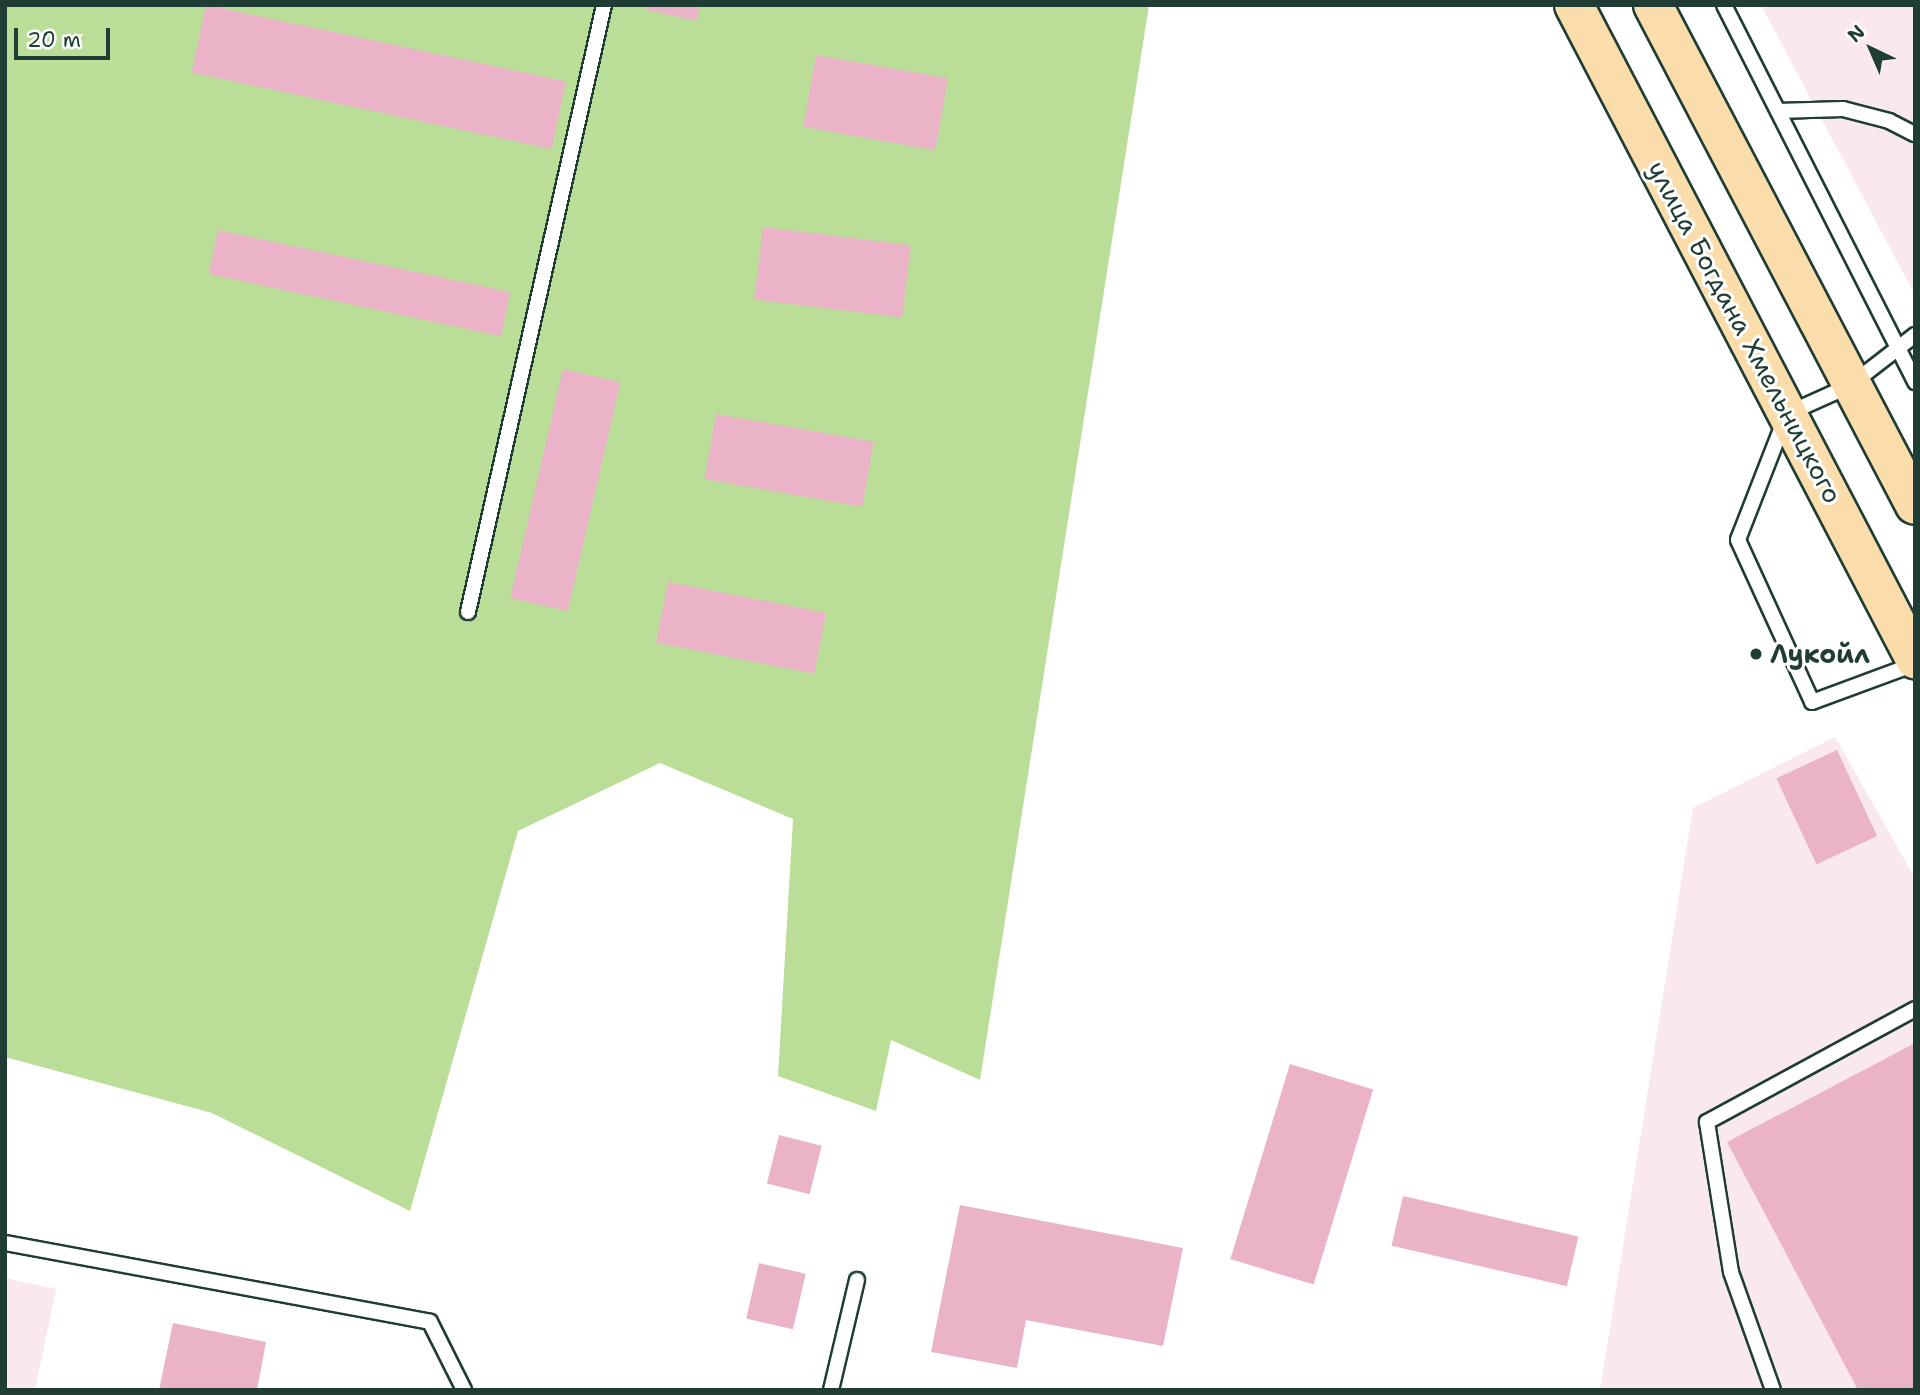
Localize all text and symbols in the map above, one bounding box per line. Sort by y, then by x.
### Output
scale bar [18,14,114,58]
north arrow [1836,14,1906,84]
text: N [1842,19,1870,48]
text: 20 m [27,26,81,54]
street label: улица Богдана Хмельницкого [1641,155,1849,509]
place label: Лукойл [1770,638,1870,670]
marker: Лукойл [1748,646,1764,662]

